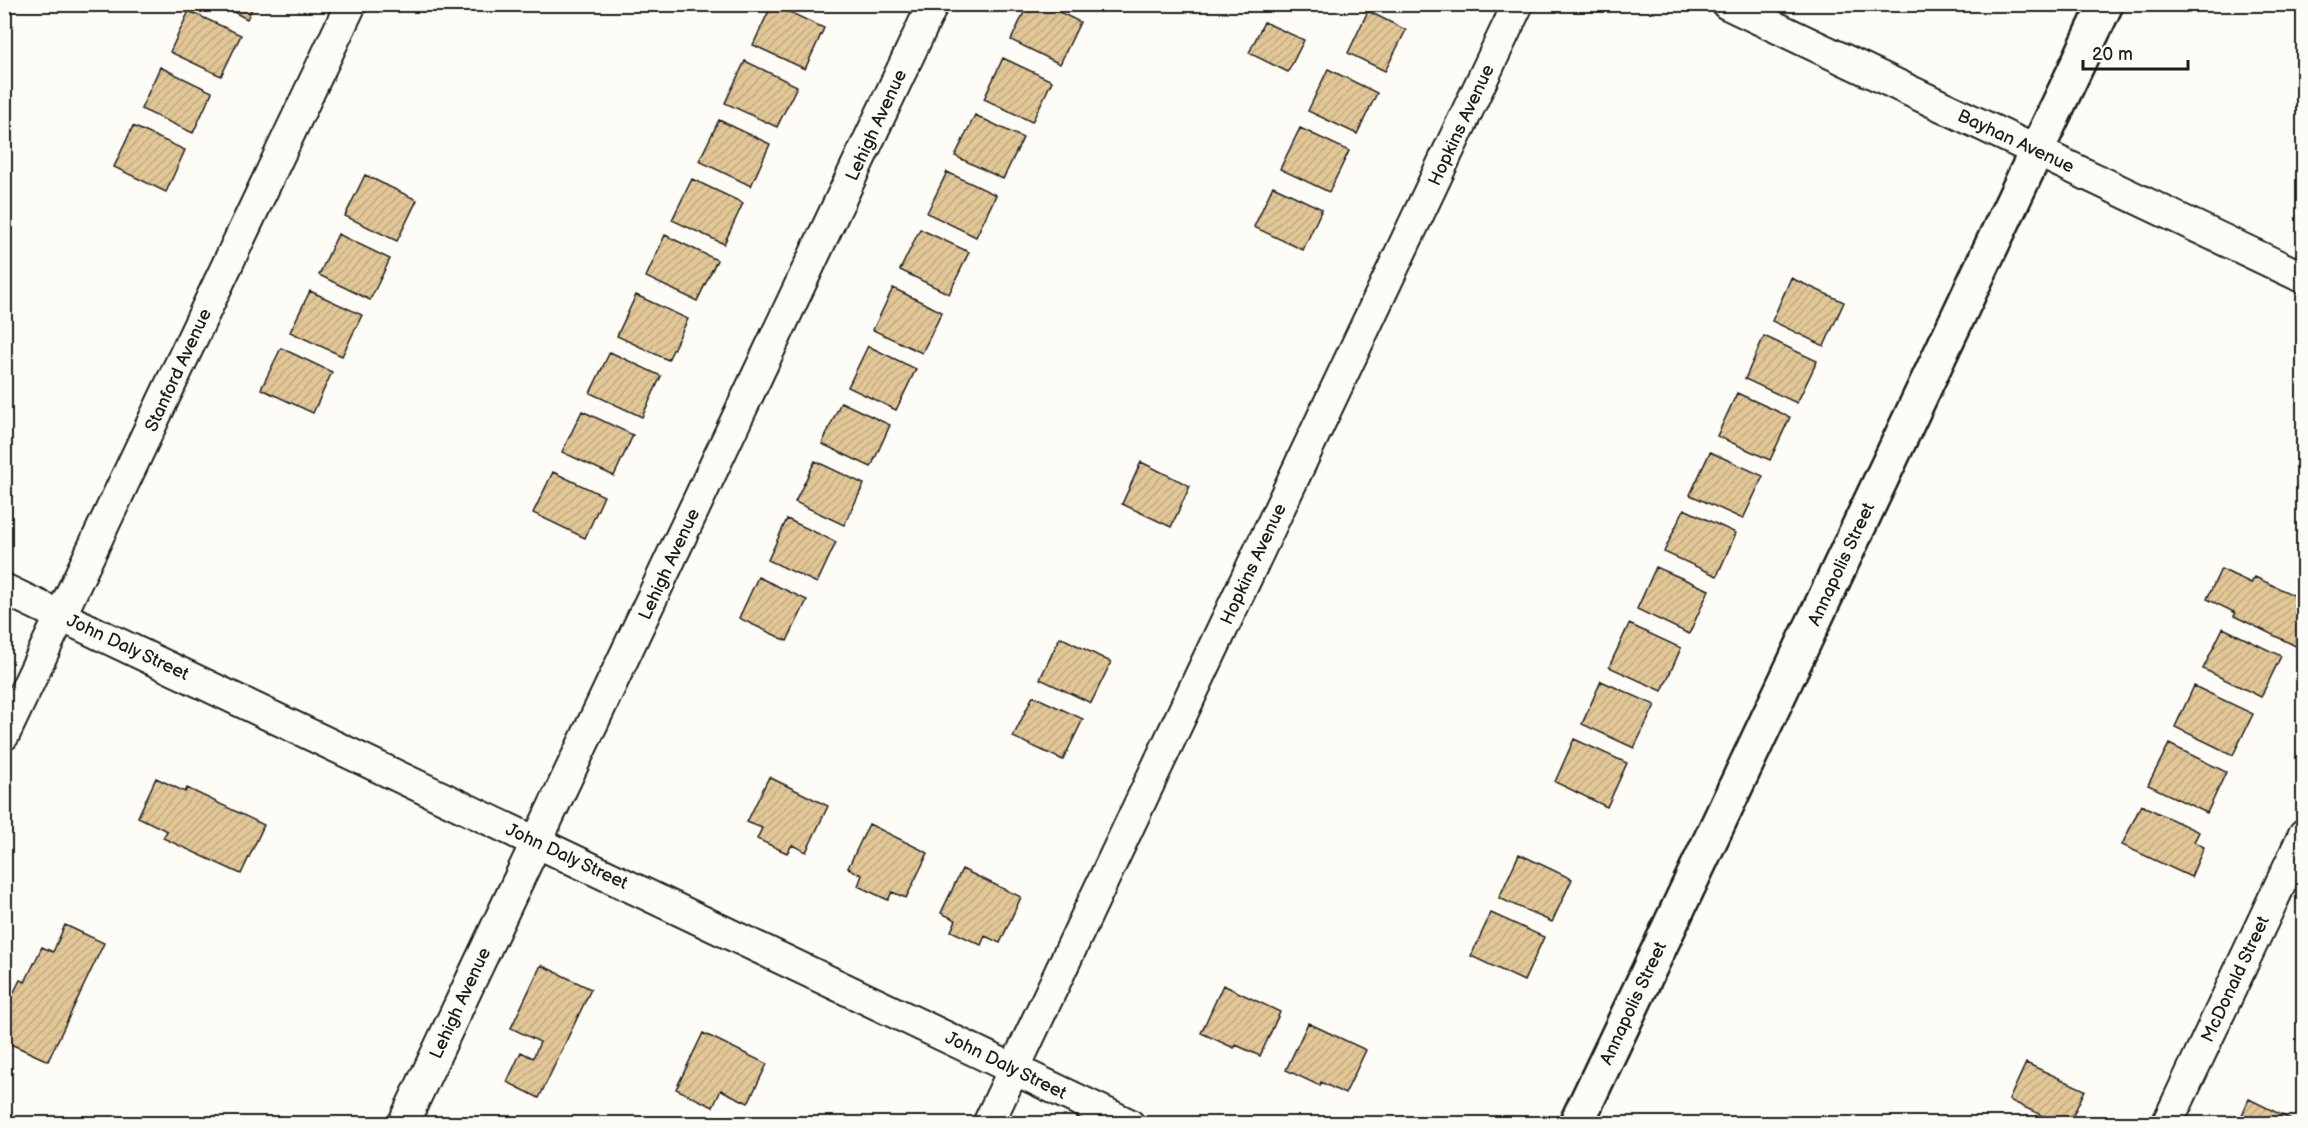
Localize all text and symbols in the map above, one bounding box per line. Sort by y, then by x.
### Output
scale bar [2083,33,2188,71]
text: 20 m [2092,44,2133,65]
street label: Hopkins Avenue [1424,61,1499,189]
street label: Lehigh Avenue [842,66,912,184]
street label: Bayhan Avenue [1954,105,2078,178]
street label: Stanford Avenue [141,305,216,435]
street label: Annapolis Street [1804,499,1879,629]
street label: Hopkins Avenue [1216,500,1291,628]
street label: Lehigh Avenue [635,505,705,623]
street label: John Daly Street [63,610,193,685]
street label: John Daly Street [502,819,632,894]
street label: McDonald Street [2197,912,2274,1046]
street label: Annapolis Street [1596,938,1671,1068]
street label: Lehigh Avenue [426,944,496,1062]
street label: John Daly Street [942,1027,1070,1104]

